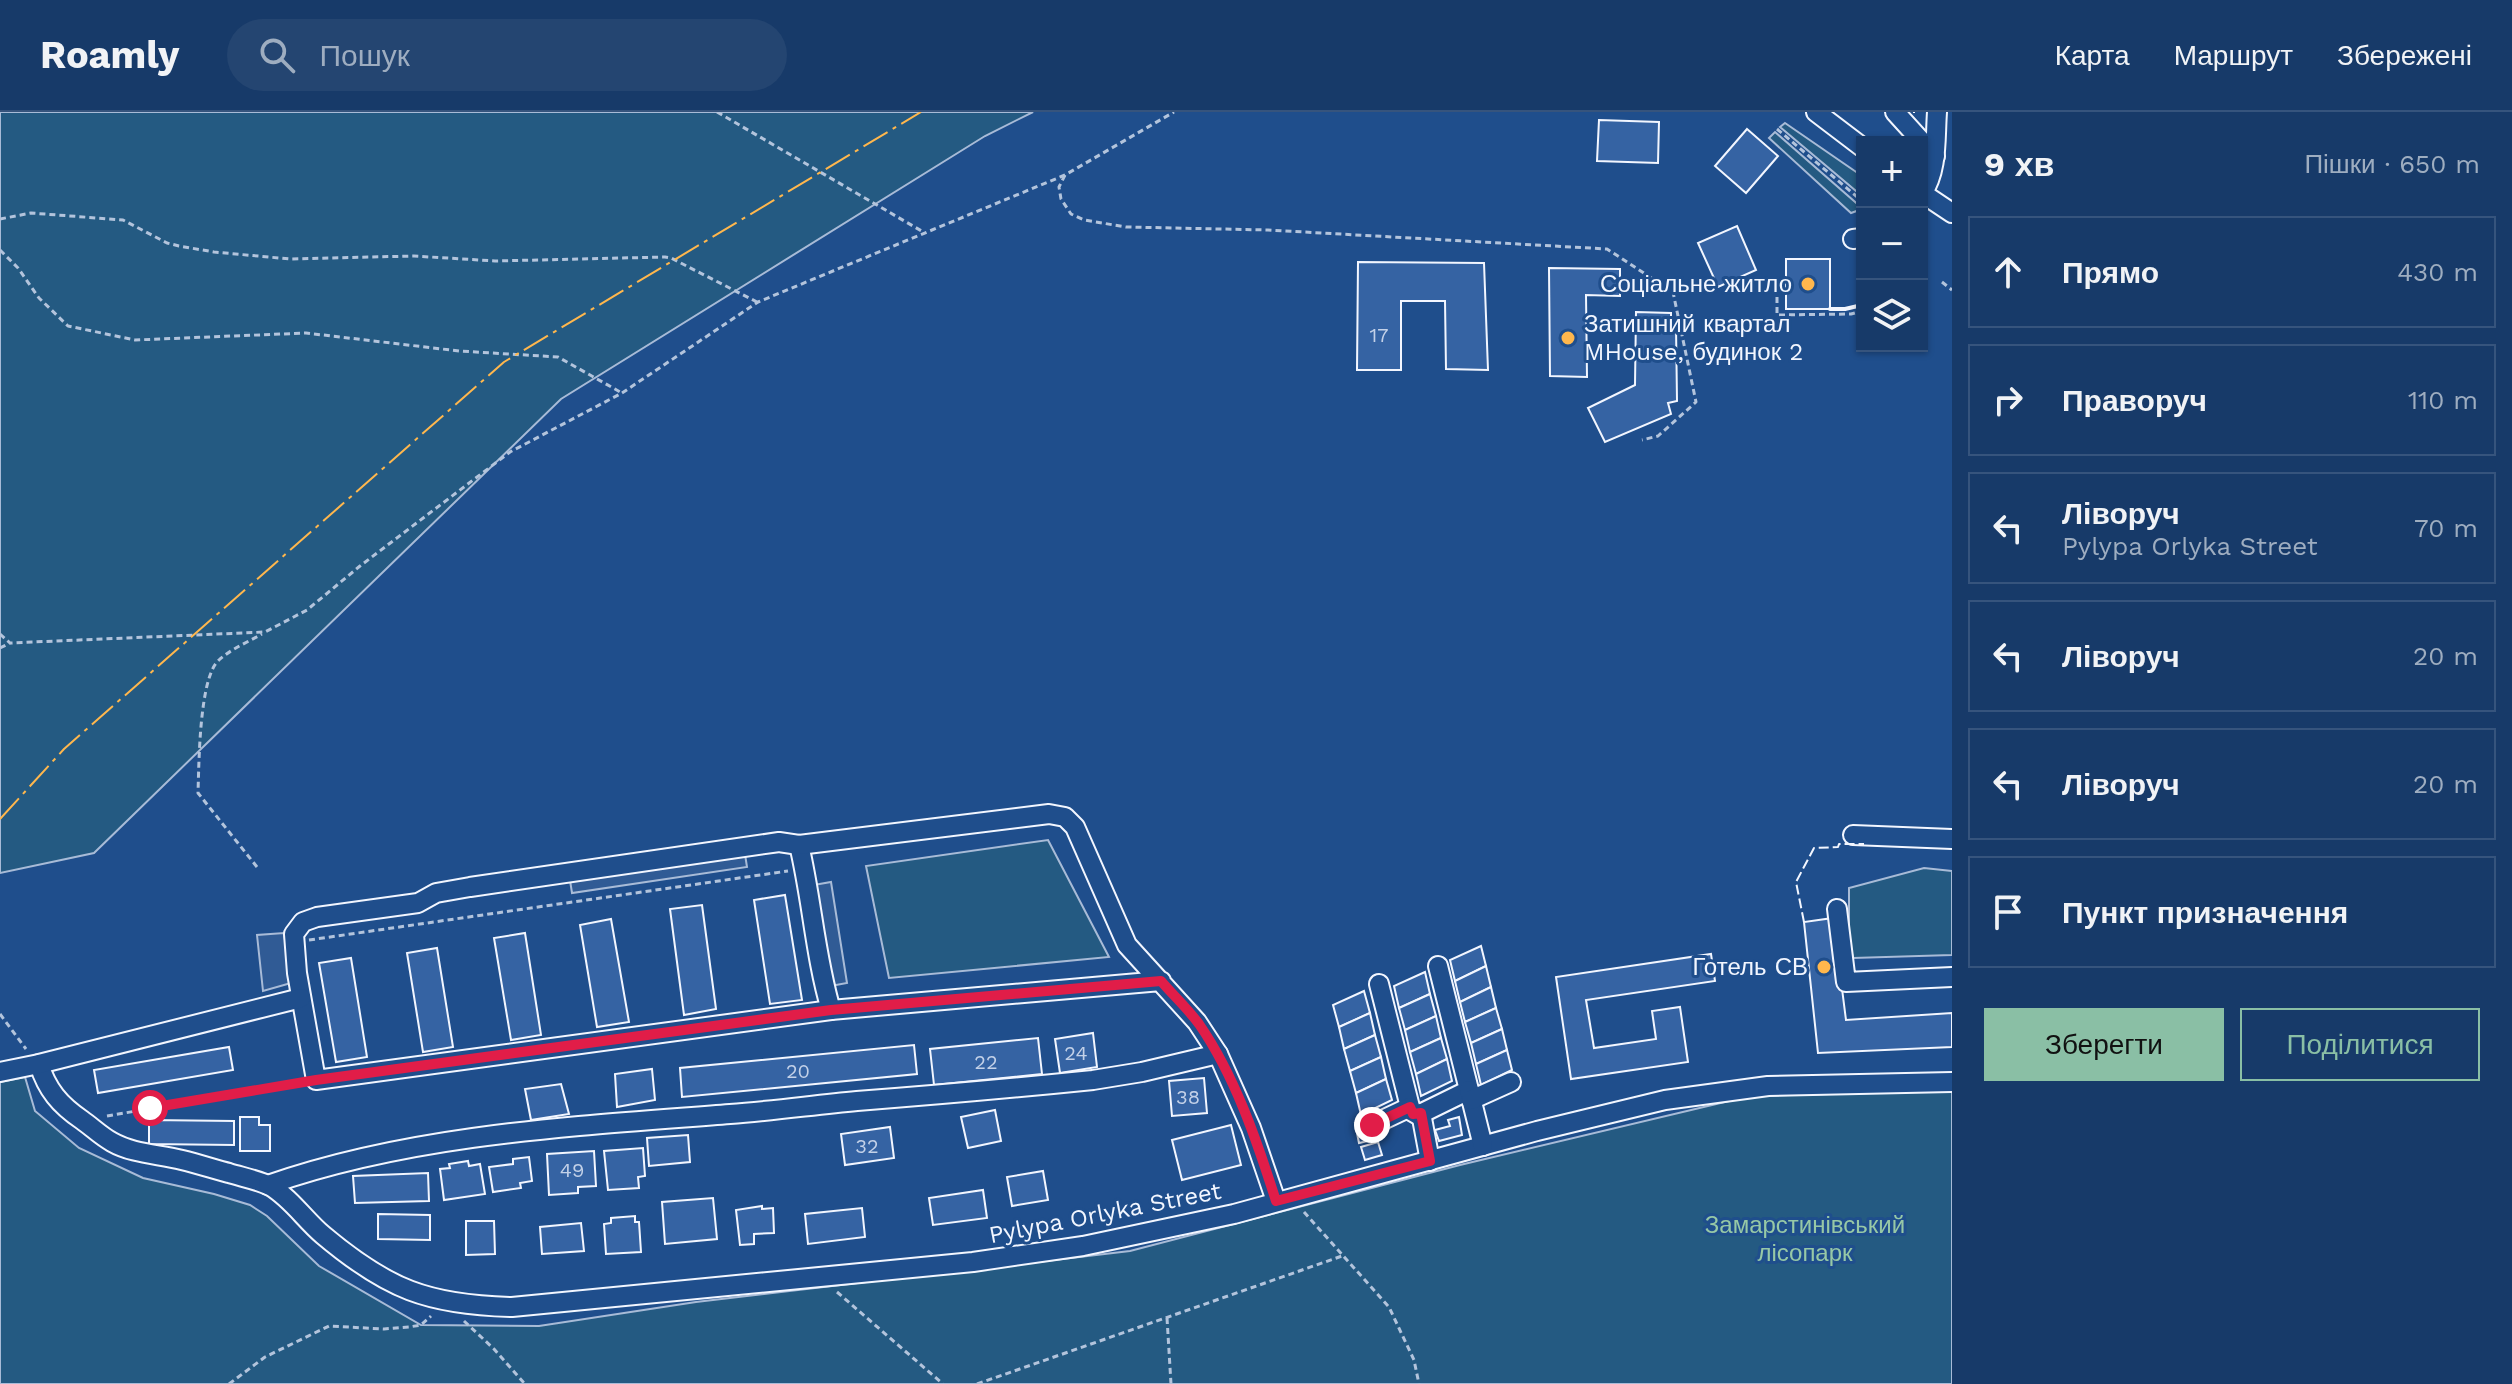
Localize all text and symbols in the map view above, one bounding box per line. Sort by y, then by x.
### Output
search box [227,19,787,91]
text: Roamly [40,33,179,77]
icon: search [255,33,299,77]
text: Пошук [319,38,410,73]
text: Карта [2055,39,2130,72]
text: Маршрут [2174,39,2293,72]
text: Збережені [2337,39,2472,72]
map controls [1856,136,1928,352]
button: + [1856,136,1928,208]
text: 9 хв [1984,144,2054,184]
text: Пішки · 650 m [2304,149,2480,179]
button: − [1856,208,1928,280]
icon: ahead [1986,250,2030,294]
text: Прямо [2062,255,2159,290]
text: 430 m [2397,257,2478,287]
place label: Соціальне житло [1600,270,1792,298]
marker: Соціальне житло [1799,275,1817,293]
button: layers [1856,280,1928,352]
place label: Затишний квартал MHouse, будинок 2 [1584,310,1803,366]
house number: 17 [1369,323,1389,347]
marker: Затишний квартал MHouse, будинок 2 [1559,329,1577,347]
icon: right [1986,378,2030,422]
text: Праворуч [2062,383,2207,418]
text: 110 m [2408,385,2478,415]
text: Ліворуч [2062,496,2180,531]
icon: left [1986,506,2030,550]
text: 70 m [2414,513,2478,543]
text: Pylypa Orlyka Street [2062,531,2318,561]
icon: left [1986,634,2030,678]
text: Ліворуч [2062,639,2180,674]
text: 20 m [2413,641,2478,671]
icon: left [1986,762,2030,806]
text: Ліворуч [2062,767,2180,802]
text: 20 m [2413,769,2478,799]
icon: arrive [1986,890,2030,934]
text: Пункт призначення [2062,895,2348,930]
place label: Готель СВ [1692,953,1808,981]
marker: Готель СВ [1815,958,1833,976]
button: Зберегти [1984,1008,2224,1081]
button: Поділитися [2240,1008,2480,1081]
house number: 24 [1064,1041,1088,1065]
house number: 22 [974,1050,998,1074]
house number: 20 [786,1059,810,1083]
house number: 38 [1176,1085,1200,1109]
route start [132,1090,168,1126]
route end [1354,1107,1390,1143]
house number: 32 [855,1134,879,1158]
house number: 49 [560,1158,584,1182]
street label: Pylypa Orlyka Street [986,1177,1224,1249]
park label: Замарстинівський лісопарк [1705,1211,1905,1267]

